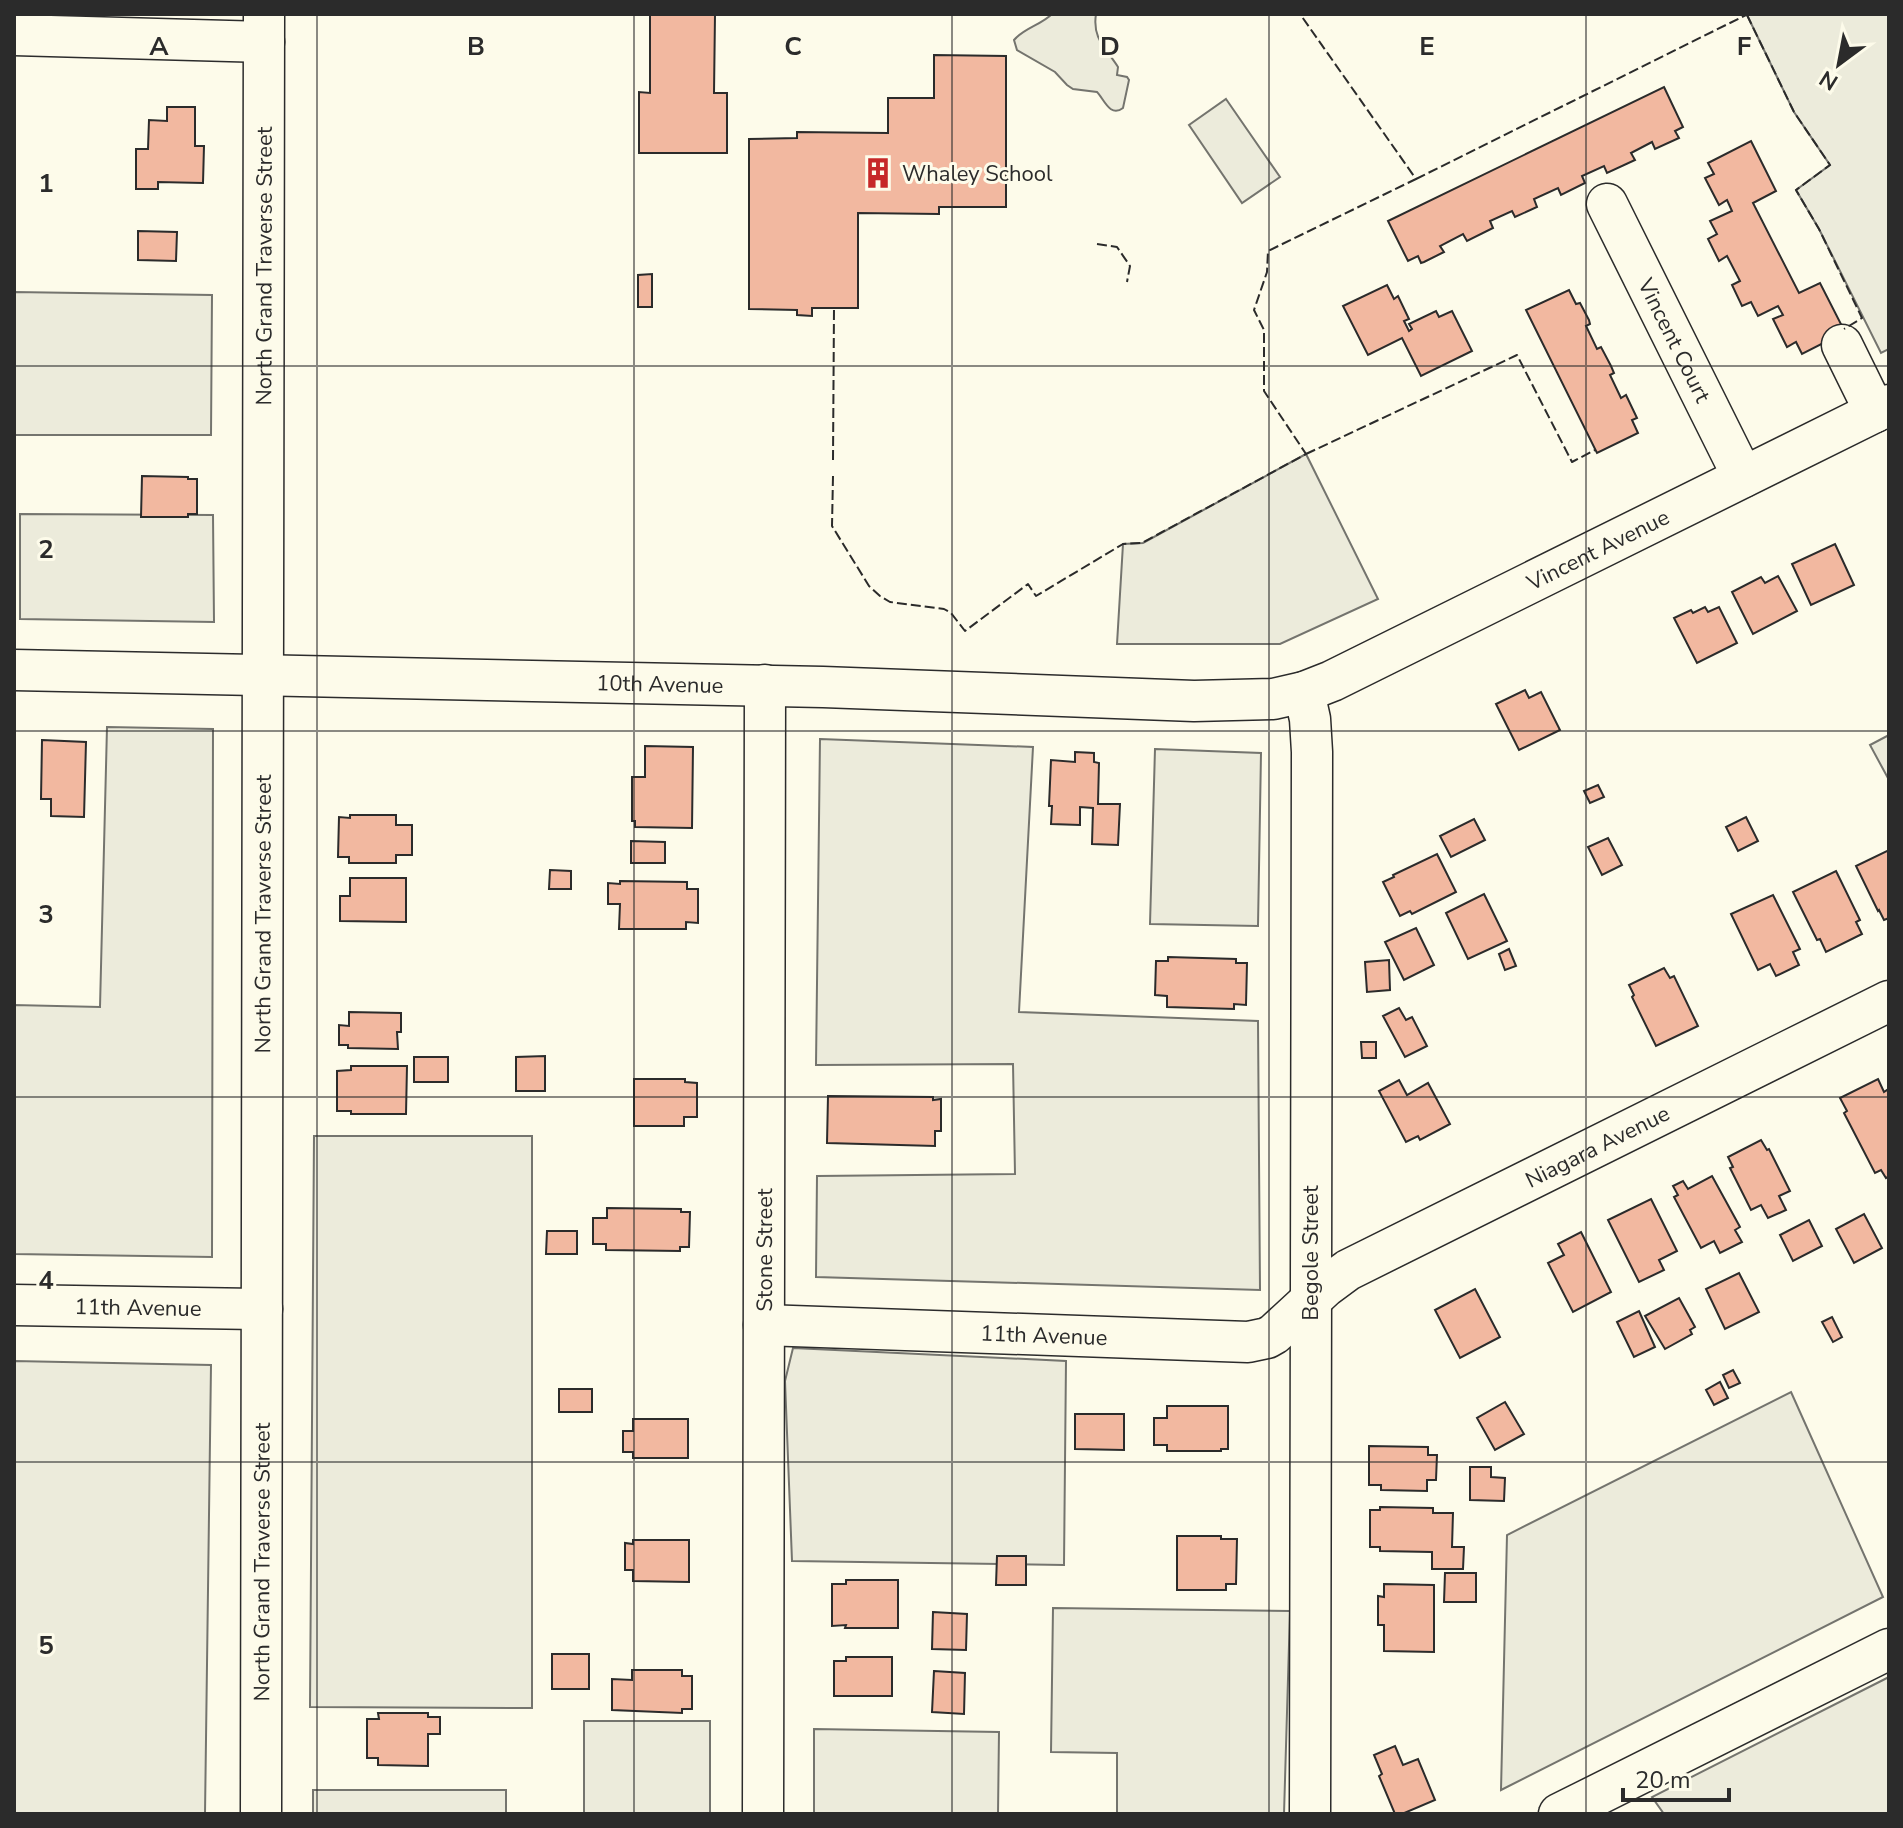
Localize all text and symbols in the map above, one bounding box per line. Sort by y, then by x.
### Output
north arrow [1799,24,1879,104]
text: A [149,29,169,64]
text: B [467,29,485,64]
text: C [784,29,802,64]
text: D [1100,29,1120,64]
text: E [1419,29,1435,64]
text: F [1737,29,1751,64]
text: N [1814,63,1844,97]
street label: North Grand Traverse Street [249,126,280,405]
building icon: Whaley School [861,156,895,190]
place label: Whaley School [902,159,1053,189]
text: 1 [38,166,54,201]
street label: Vincent Court [1630,272,1718,408]
street label: Vincent Avenue [1521,502,1674,599]
text: 2 [38,532,54,567]
street label: 10th Avenue [596,668,724,701]
street label: North Grand Traverse Street [248,774,279,1053]
text: 3 [38,897,54,932]
street label: Niagara Avenue [1520,1098,1675,1196]
street label: Begole Street [1296,1185,1326,1321]
street label: Stone Street [750,1188,780,1312]
text: 4 [38,1263,54,1298]
street label: 11th Avenue [74,1292,202,1324]
street label: 11th Avenue [980,1319,1108,1353]
street label: North Grand Traverse Street [247,1422,278,1701]
text: 5 [38,1628,54,1663]
scale bar [1623,1752,1729,1802]
text: 20 m [1635,1764,1691,1796]

